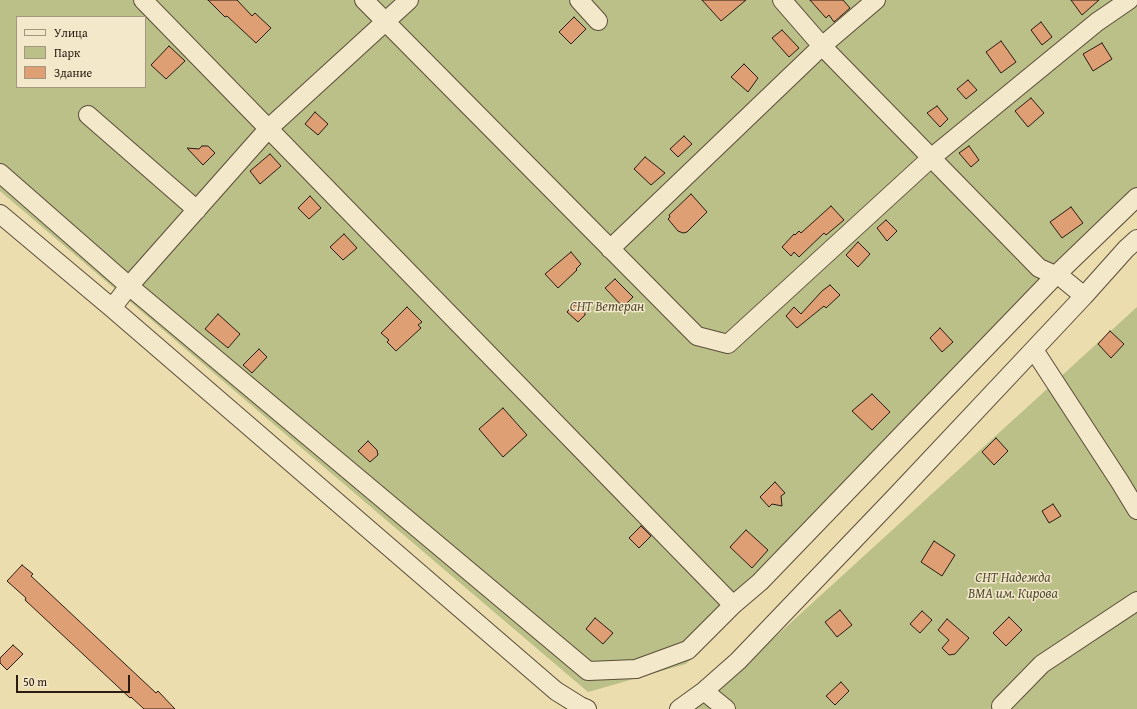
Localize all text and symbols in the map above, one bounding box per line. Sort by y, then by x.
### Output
legend [16,16,146,88]
text: Улица [54,24,88,41]
text: Парк [54,44,80,61]
text: Здание [54,64,92,81]
park label: СНТ Ветеран [570,299,644,315]
park label: СНТ Надежда ВМА им. Кирова [968,570,1058,602]
scale bar [18,667,132,693]
text: 50 m [23,673,47,690]

